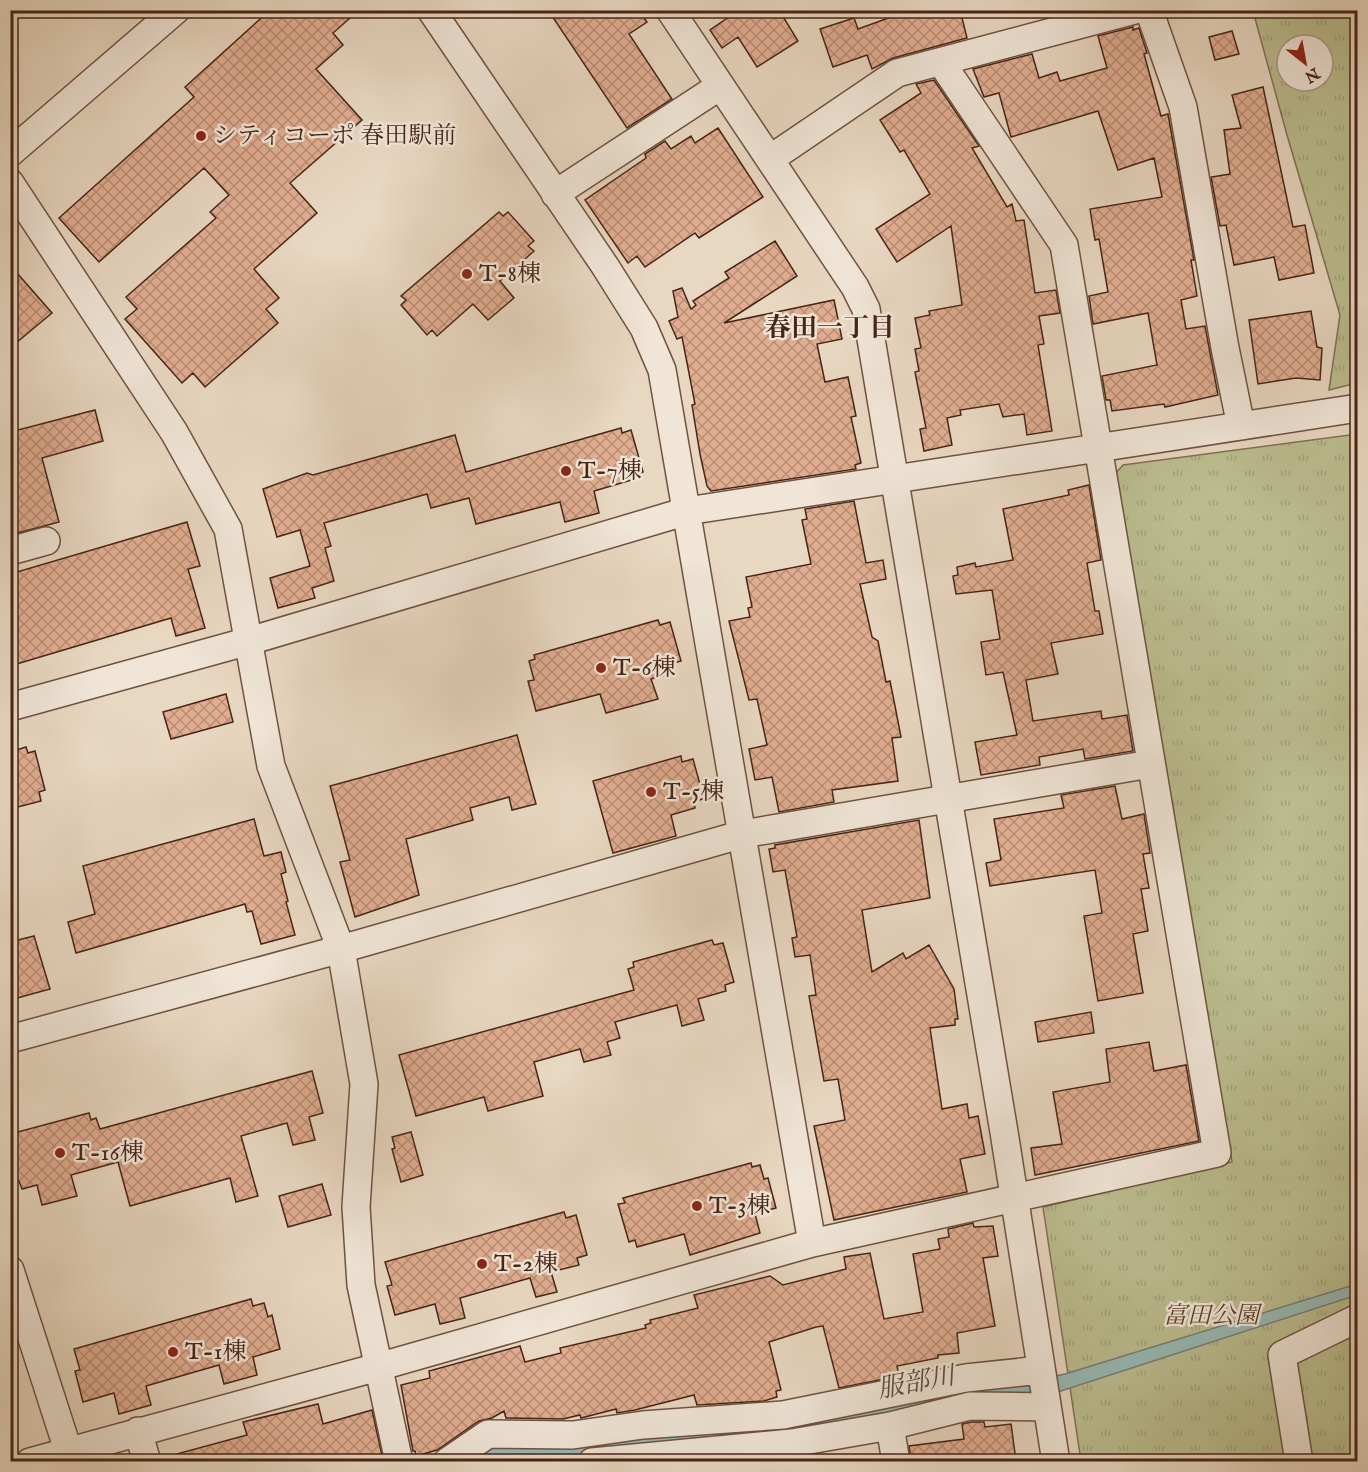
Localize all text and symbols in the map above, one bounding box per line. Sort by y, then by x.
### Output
north arrow [1275,33,1335,93]
text: N [1300,61,1324,86]
place label: シティコーポ 春田駅前 [213,121,456,152]
marker: シティコーポ 春田駅前 [194,129,208,143]
place label: T-8棟 [479,259,541,290]
marker: T-8棟 [460,267,474,281]
district label: 春田一丁目 [765,312,895,345]
place label: T-7棟 [578,456,642,487]
marker: T-7棟 [559,464,573,478]
place label: T-6棟 [613,653,676,684]
marker: T-6棟 [594,661,608,675]
place label: T-5棟 [663,777,724,808]
marker: T-5棟 [644,785,658,799]
place label: T-16棟 [72,1138,144,1169]
marker: T-16棟 [53,1146,67,1160]
place label: T-3棟 [709,1191,771,1222]
marker: T-3棟 [690,1199,704,1213]
place label: T-2棟 [494,1249,558,1280]
marker: T-2棟 [475,1257,489,1271]
park label: 富田公園 [1163,1301,1263,1332]
place label: T-1棟 [185,1337,247,1368]
marker: T-1棟 [166,1345,180,1359]
water label: 服部川 [875,1359,960,1407]

